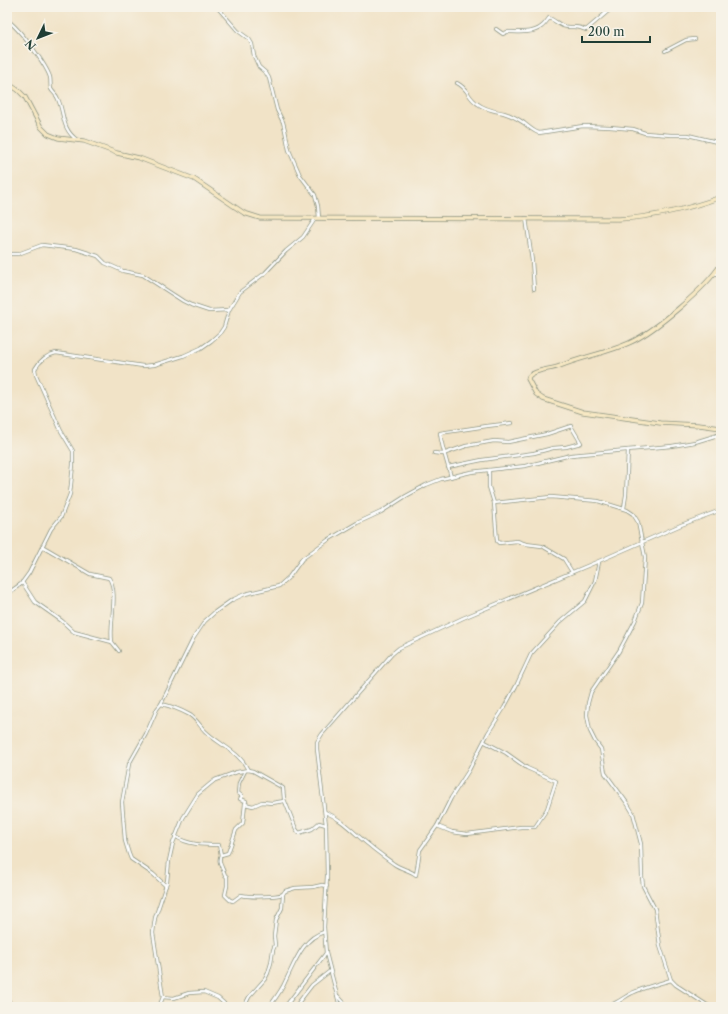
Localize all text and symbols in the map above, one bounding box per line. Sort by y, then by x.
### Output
north arrow [18,18,58,58]
scale bar [582,18,650,44]
text: 200 m [588,24,625,39]
text: N [22,36,39,53]

